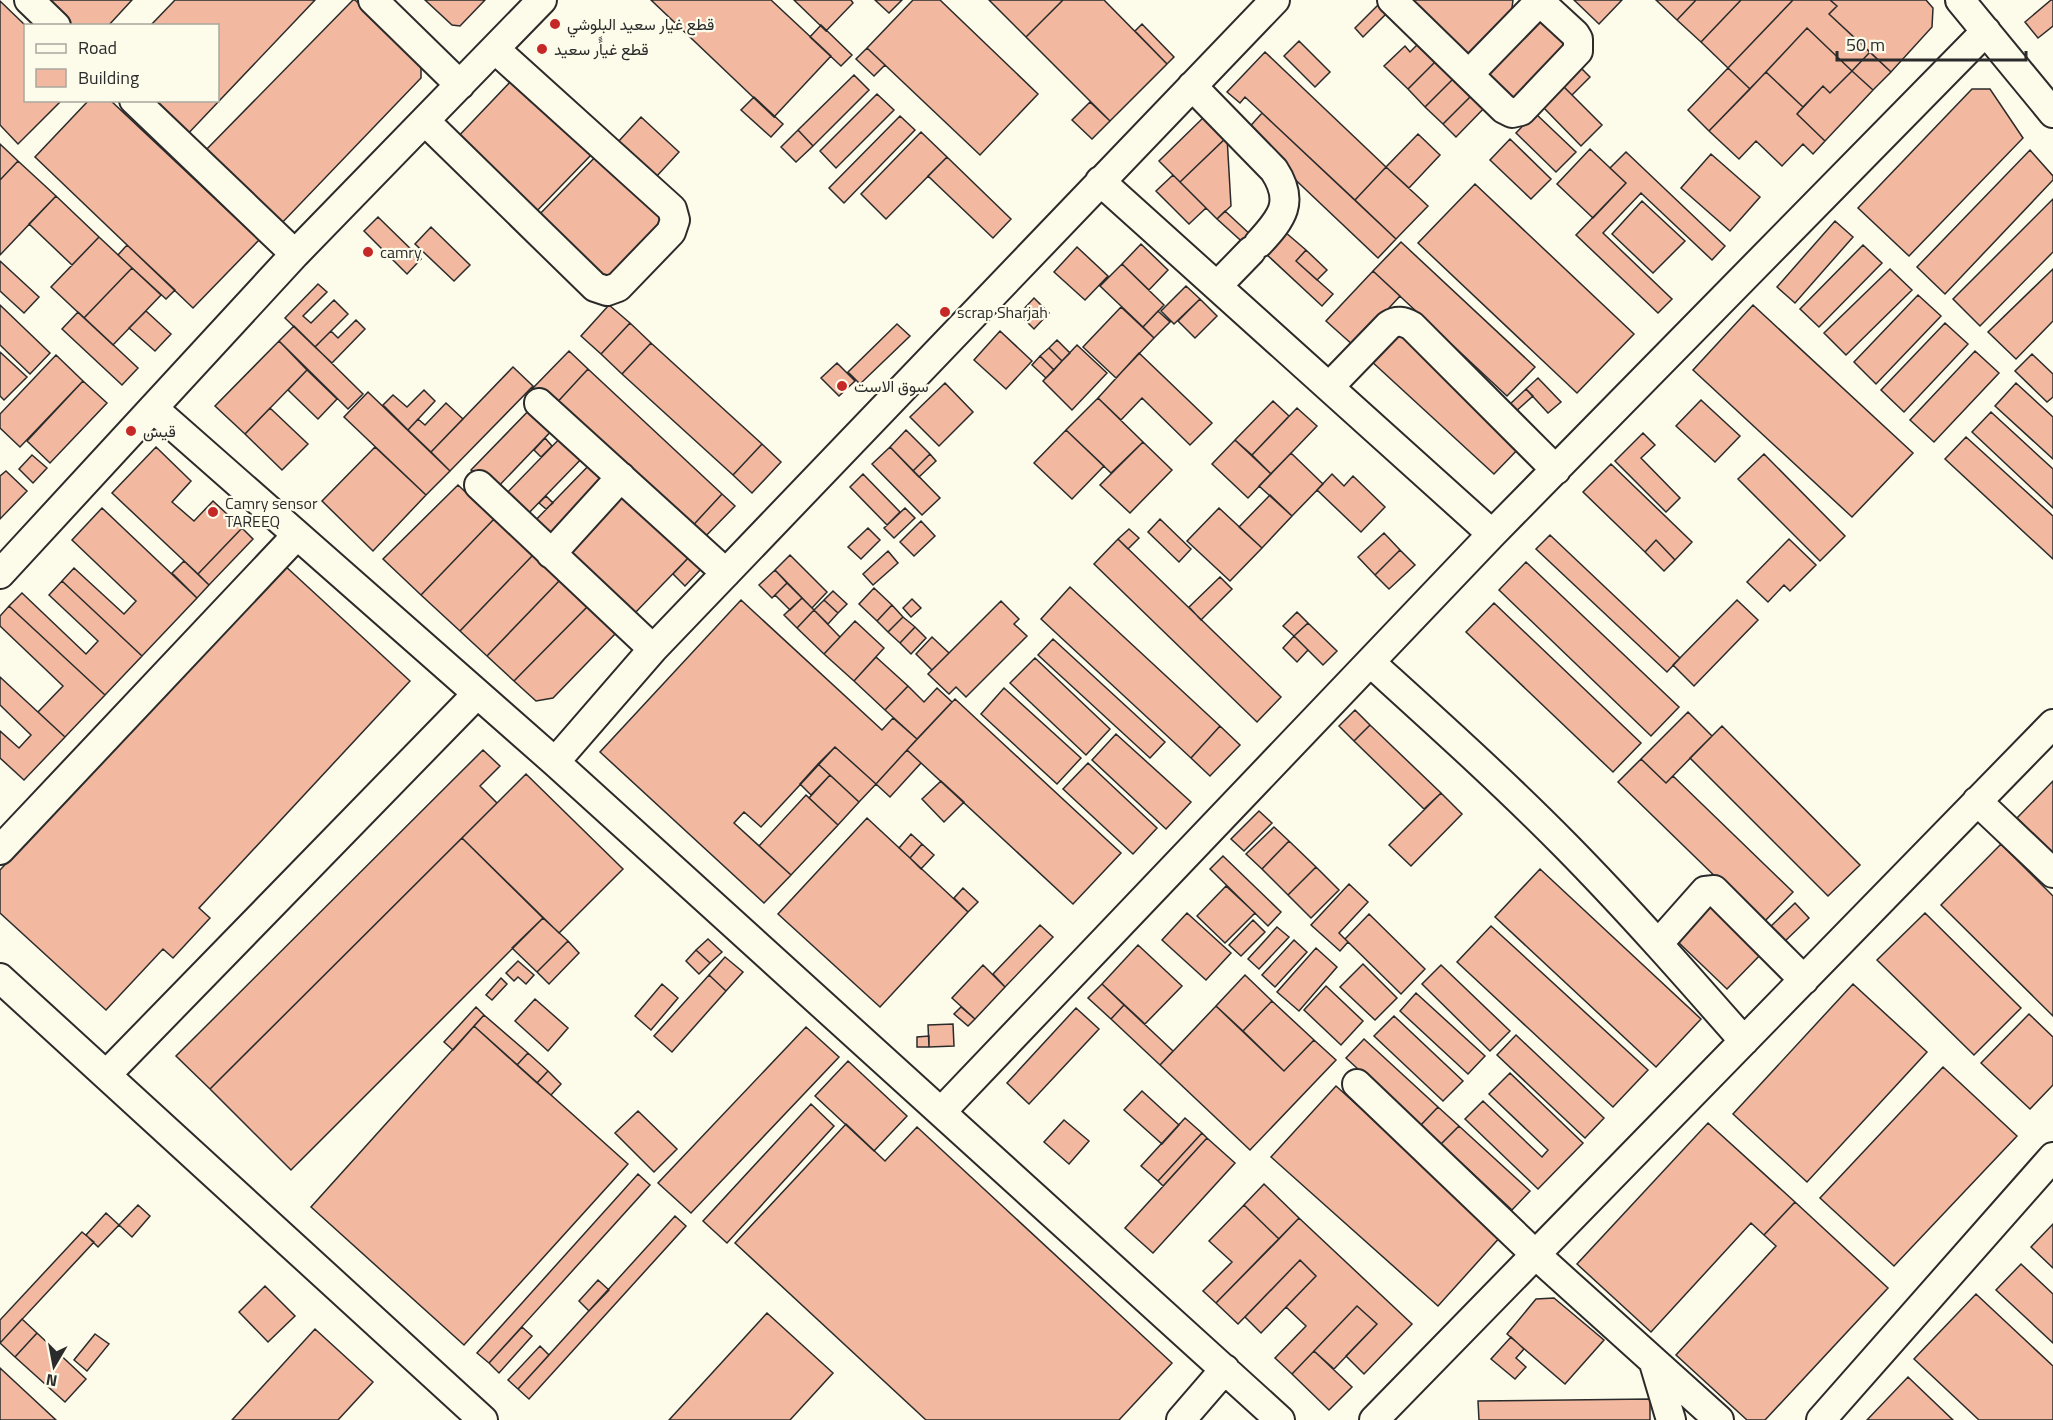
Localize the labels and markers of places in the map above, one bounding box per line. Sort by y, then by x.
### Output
place label: قطع غيار سعيد البلوشي [567,12,714,38]
marker: قطع غيار سعيد البلوشي [548,17,562,31]
place label: قطع غياًًر سعيد [554,36,649,61]
marker: قطع غياًًر سعيد [535,42,549,56]
place label: camry [380,240,422,264]
marker: camry [361,245,375,259]
place label: scrap Sharjah [957,300,1048,324]
marker: scrap Sharjah [938,305,952,319]
place label: سوق الاست [854,374,929,398]
marker: سوق الاست [835,379,849,393]
place label: قيس [143,419,176,443]
marker: قيس [124,424,138,438]
place label: Camry sensor TAREEQ [225,491,318,533]
marker: Camry sensor TAREEQ [206,505,220,519]

